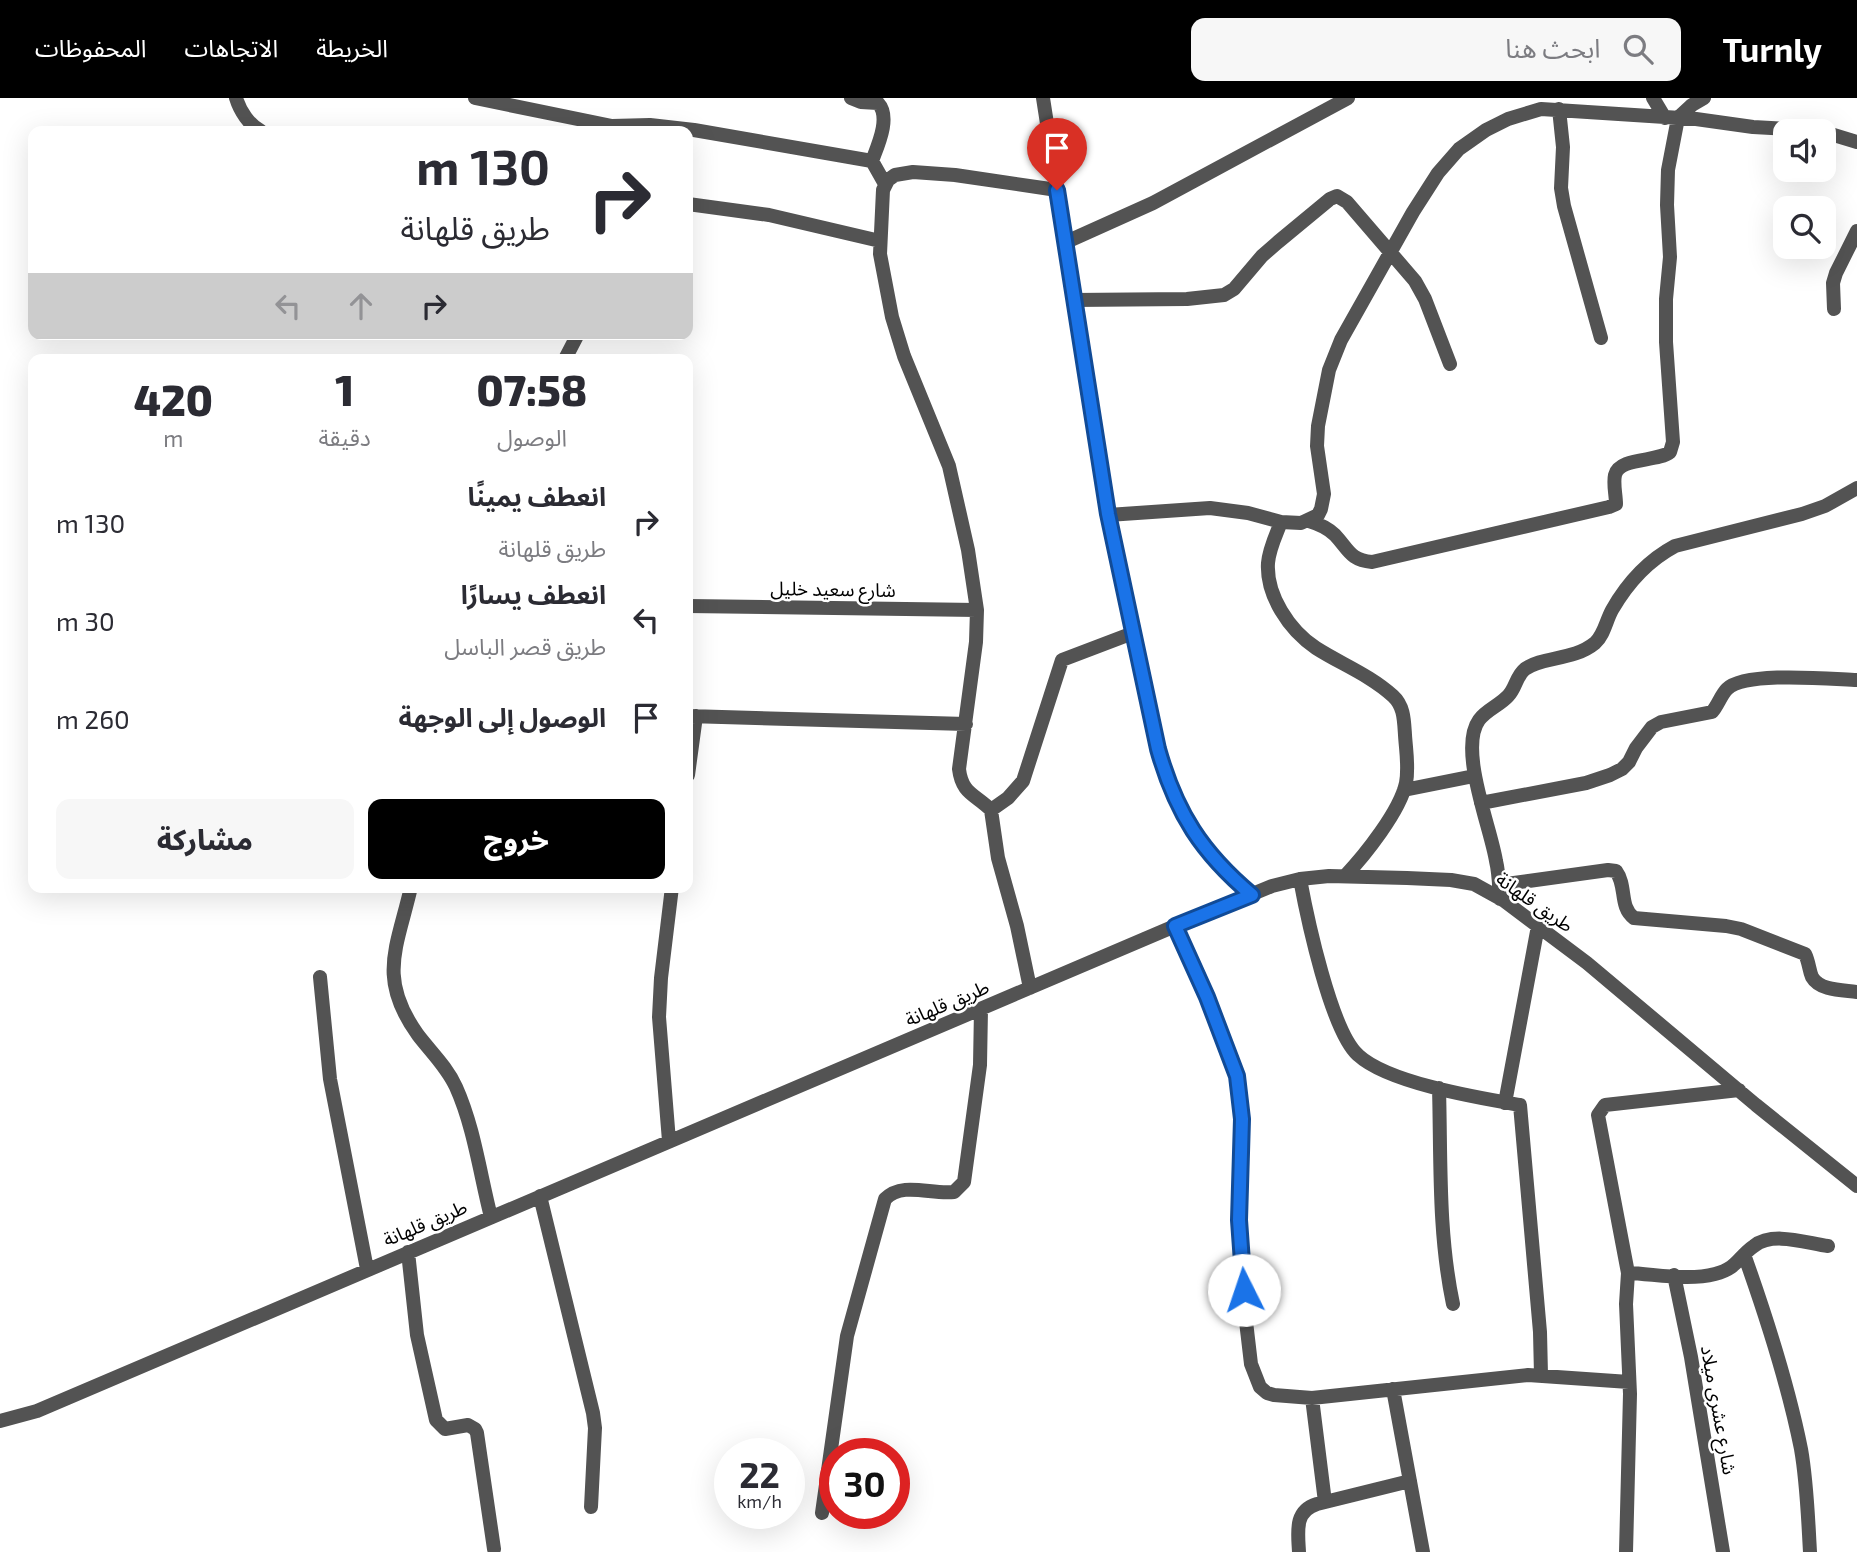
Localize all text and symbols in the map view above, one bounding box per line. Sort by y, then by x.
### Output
search box [1191,18,1681,81]
text: Turnly [1723,29,1822,69]
icon: search [1619,30,1657,68]
text: ابحث هنا [1505,32,1601,63]
text: المحفوظات [35,33,146,62]
text: الاتجاهات [184,33,278,62]
text: الخريطة [316,33,388,62]
pin [1027,118,1087,190]
map controls [1773,119,1836,259]
button: sound [1773,119,1836,182]
icon: arrive [1038,129,1076,167]
text: 130 m [416,136,550,195]
icon: right [574,154,665,245]
button: search [1773,196,1836,259]
text: طريق قلهانة [400,208,550,246]
icon: left [269,287,307,325]
icon: ahead [342,287,380,325]
icon: right [415,287,453,325]
text: 1 [335,364,354,414]
text: 07:58 [476,364,587,414]
text: 420 [134,374,213,424]
text: دقيقة [318,423,371,451]
text: الوصول [497,423,567,451]
text: m [163,424,183,452]
text: انعطف يمينًا [467,480,606,511]
icon: right [627,503,665,541]
text: 130 m [56,507,125,538]
text: طريق قلهانة [499,534,606,562]
street label: شارع سعيد خليل [770,576,896,604]
text: انعطف يسارًا [461,578,606,609]
icon: left [627,601,665,639]
text: 30 m [56,605,115,636]
text: طريق قصر الباسل [444,632,606,660]
icon: arrive [627,699,665,737]
text: الوصول إلى الوجهة [398,701,606,732]
text: 260 m [56,703,130,734]
button: مشاركة [56,799,354,879]
button: خروج [368,799,665,879]
street label: طريق قلهانة [1492,867,1578,937]
street label: طريق قلهانة [901,975,993,1031]
street label: طريق قلهانة [379,1195,471,1251]
position arrow [1207,1253,1281,1327]
street label: شارع عشرى ميلاد [1694,1344,1742,1477]
speed limit sign: 30 [819,1438,910,1529]
text: 22 [739,1453,780,1495]
text: km/h [737,1490,782,1512]

